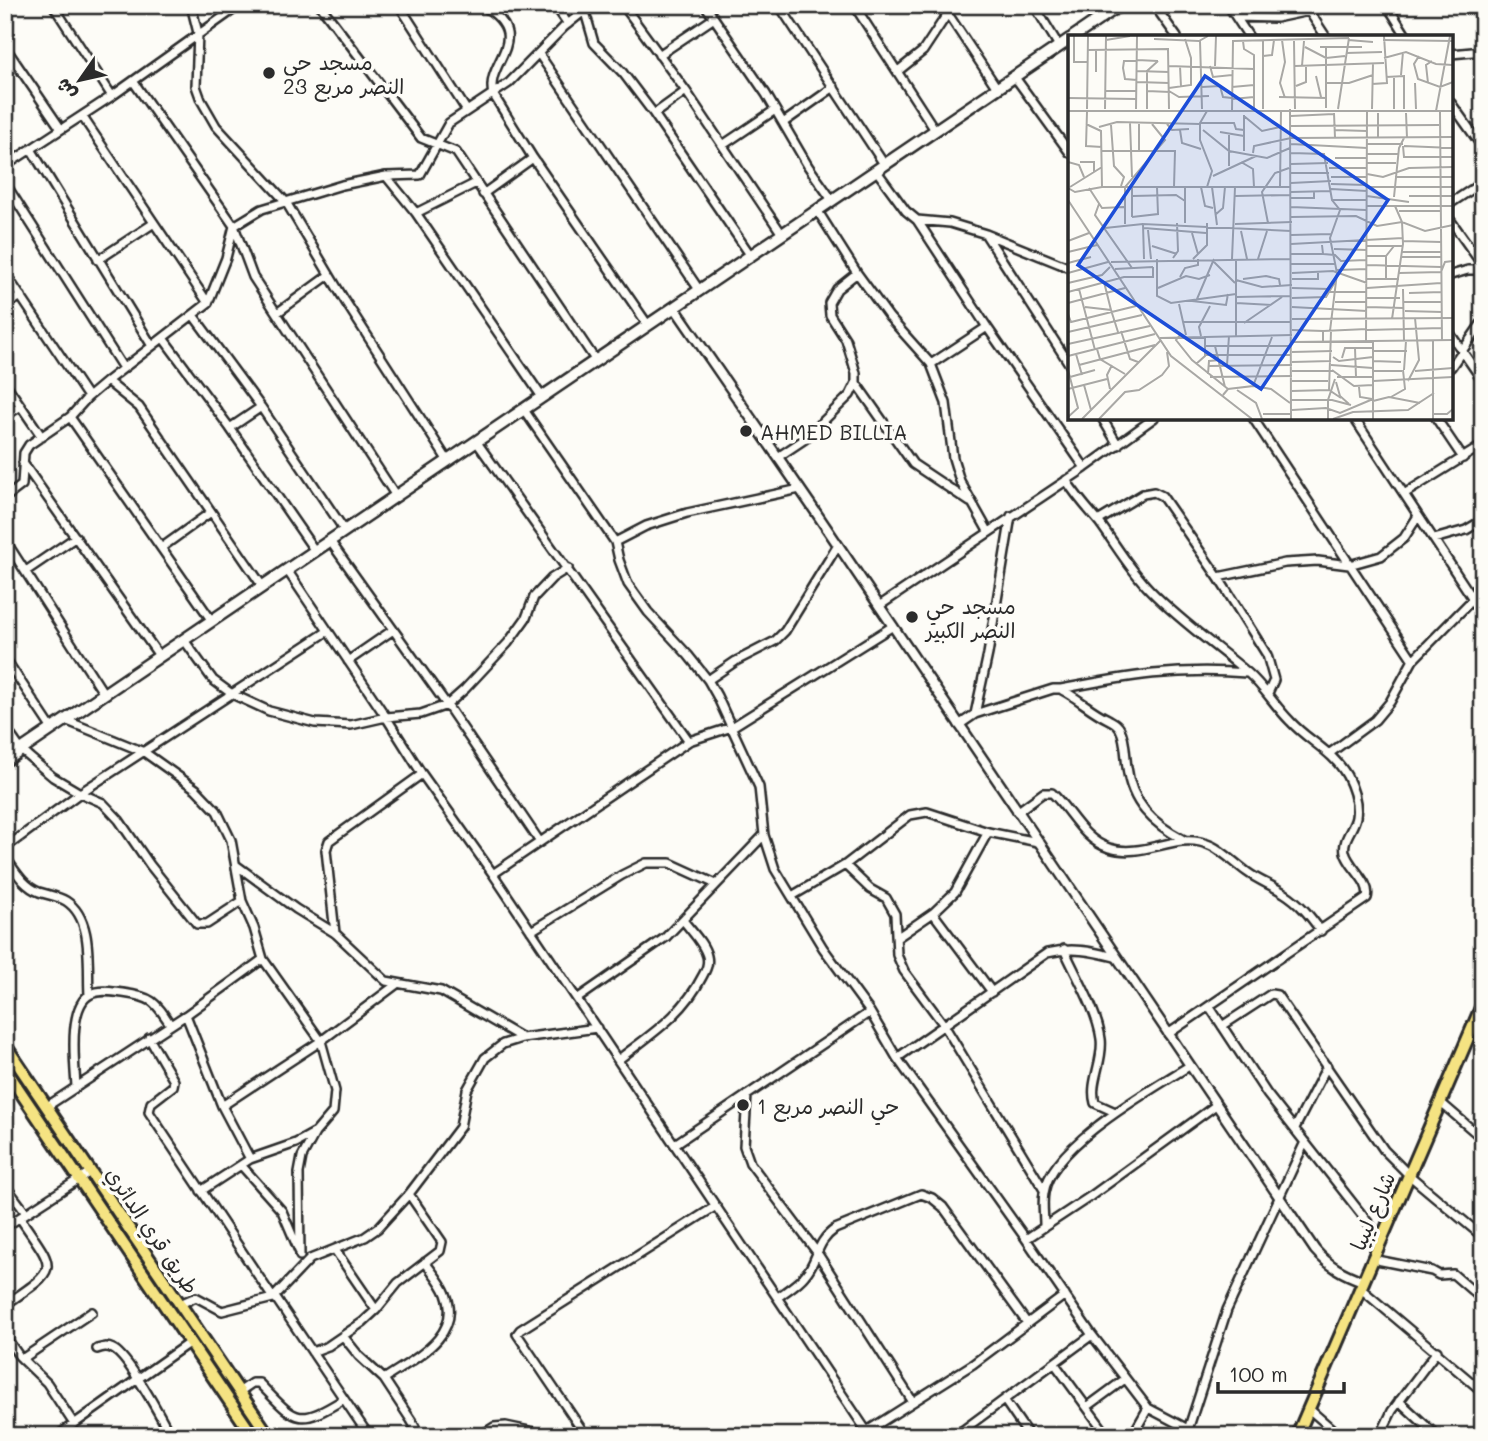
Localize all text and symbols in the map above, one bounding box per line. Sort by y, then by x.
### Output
inset map [1068,35,1453,420]
north arrow [46,46,116,116]
place label: مسجد حي النصر مربع 23 [283,48,404,102]
marker: مسجد حي النصر مربع 23 [261,65,277,81]
text: ش [49,74,82,105]
place label: AHMED BILLIA [760,418,907,445]
marker: AHMED BILLIA [738,423,754,439]
place label: مسجد حي النصر الكبير [924,592,1016,644]
marker: مسجد حي النصر الكبير [904,609,920,625]
place label: حي النصر مربع 1 [757,1092,899,1126]
marker: حي النصر مربع 1 [735,1097,751,1113]
street label: طريق قري الدائري [98,1161,205,1300]
street label: شارع ليبيا [1343,1168,1403,1255]
scale bar [1218,1350,1344,1394]
text: 100 m [1229,1360,1288,1387]

